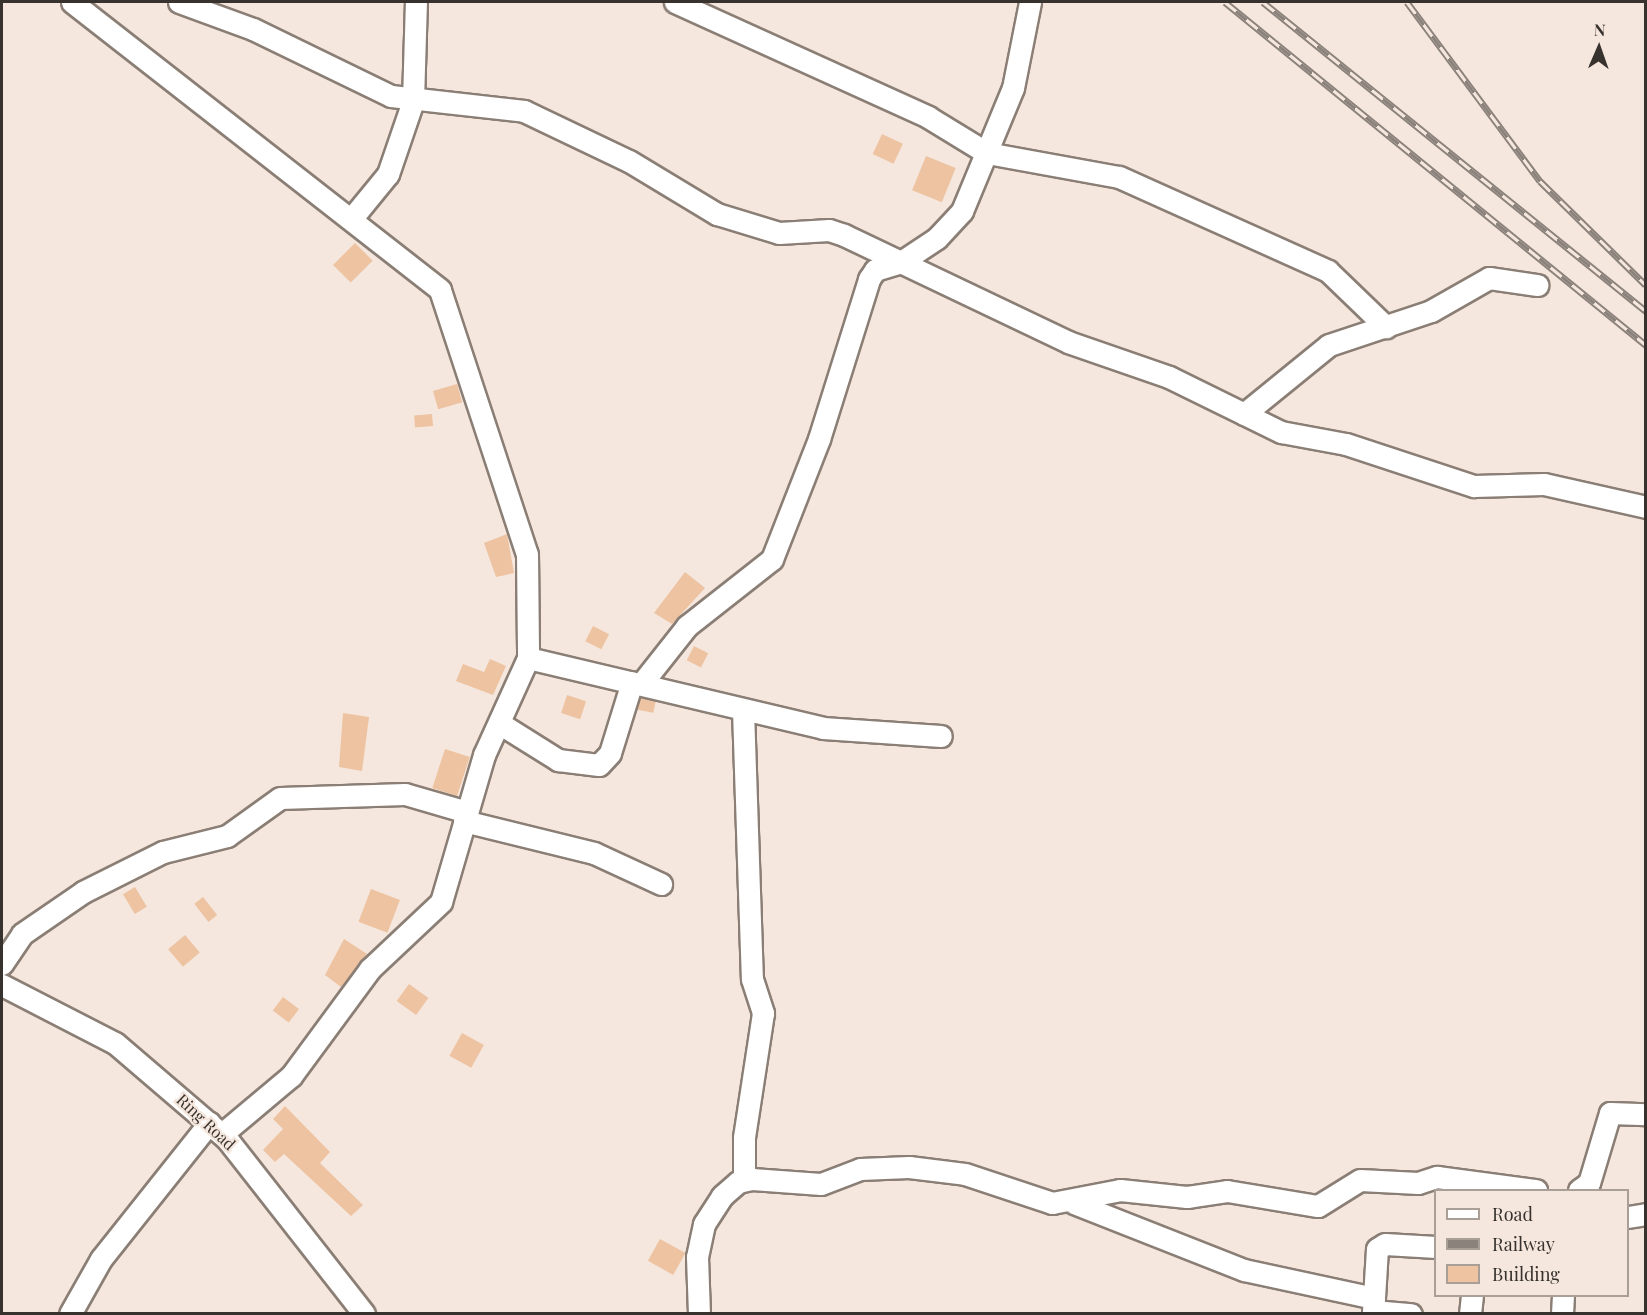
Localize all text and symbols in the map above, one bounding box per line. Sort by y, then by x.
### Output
north arrow [1569,18,1629,78]
text: N [1594,19,1606,40]
street label: Ring Road [173,1090,239,1154]
legend [1434,1189,1629,1297]
text: Road [1492,1202,1533,1226]
text: Railway [1492,1232,1555,1256]
text: Building [1492,1262,1560,1286]

